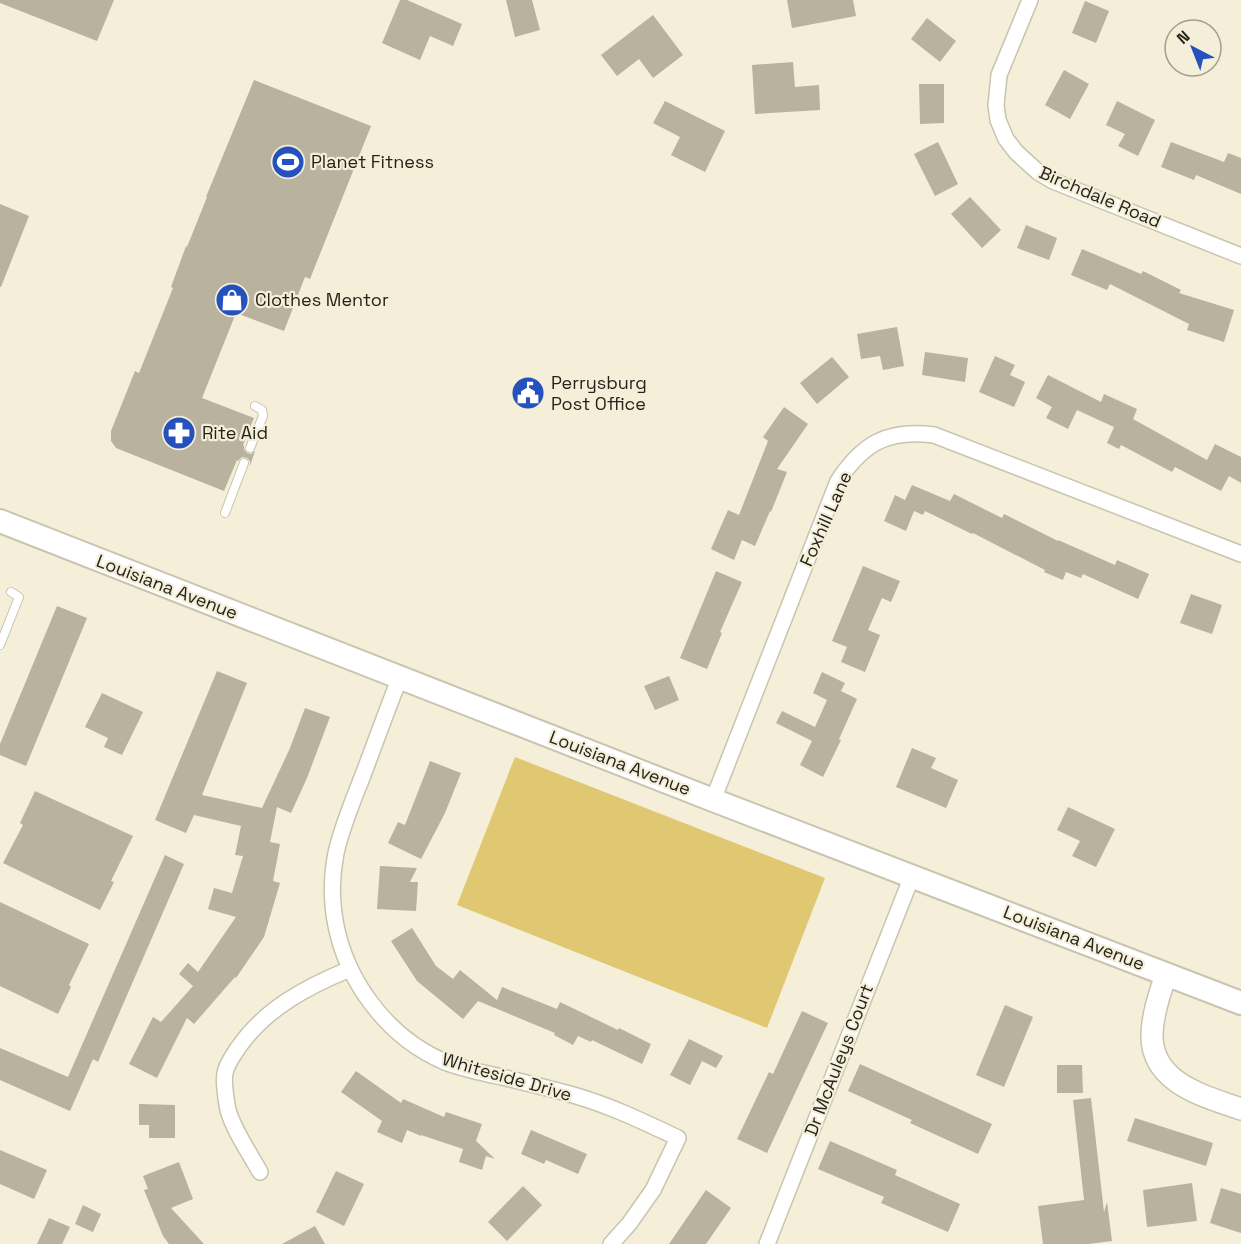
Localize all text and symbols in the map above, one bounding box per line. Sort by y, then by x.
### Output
north arrow [1163,18,1223,78]
text: N [1172,26,1194,49]
sports icon: Planet Fitness [270,144,306,180]
place label: Planet Fitness [311,150,434,173]
street label: Birchdale Road [1036,160,1165,233]
shop icon: Clothes Mentor [214,282,250,318]
place label: Clothes Mentor [255,288,389,311]
place label: Perrysburg Post Office [551,371,647,415]
public building icon: Perrysburg Post Office [510,375,546,411]
pharmacy icon: Rite Aid [161,415,197,451]
place label: Rite Aid [202,421,268,444]
street label: Foxhill Lane [794,468,857,570]
street label: Louisiana Avenue [93,549,241,624]
street label: Louisiana Avenue [546,725,694,800]
street label: Louisiana Avenue [1000,900,1148,975]
street label: Dr McAuleys Court [799,981,878,1139]
street label: Whiteside Drive [440,1047,575,1106]

